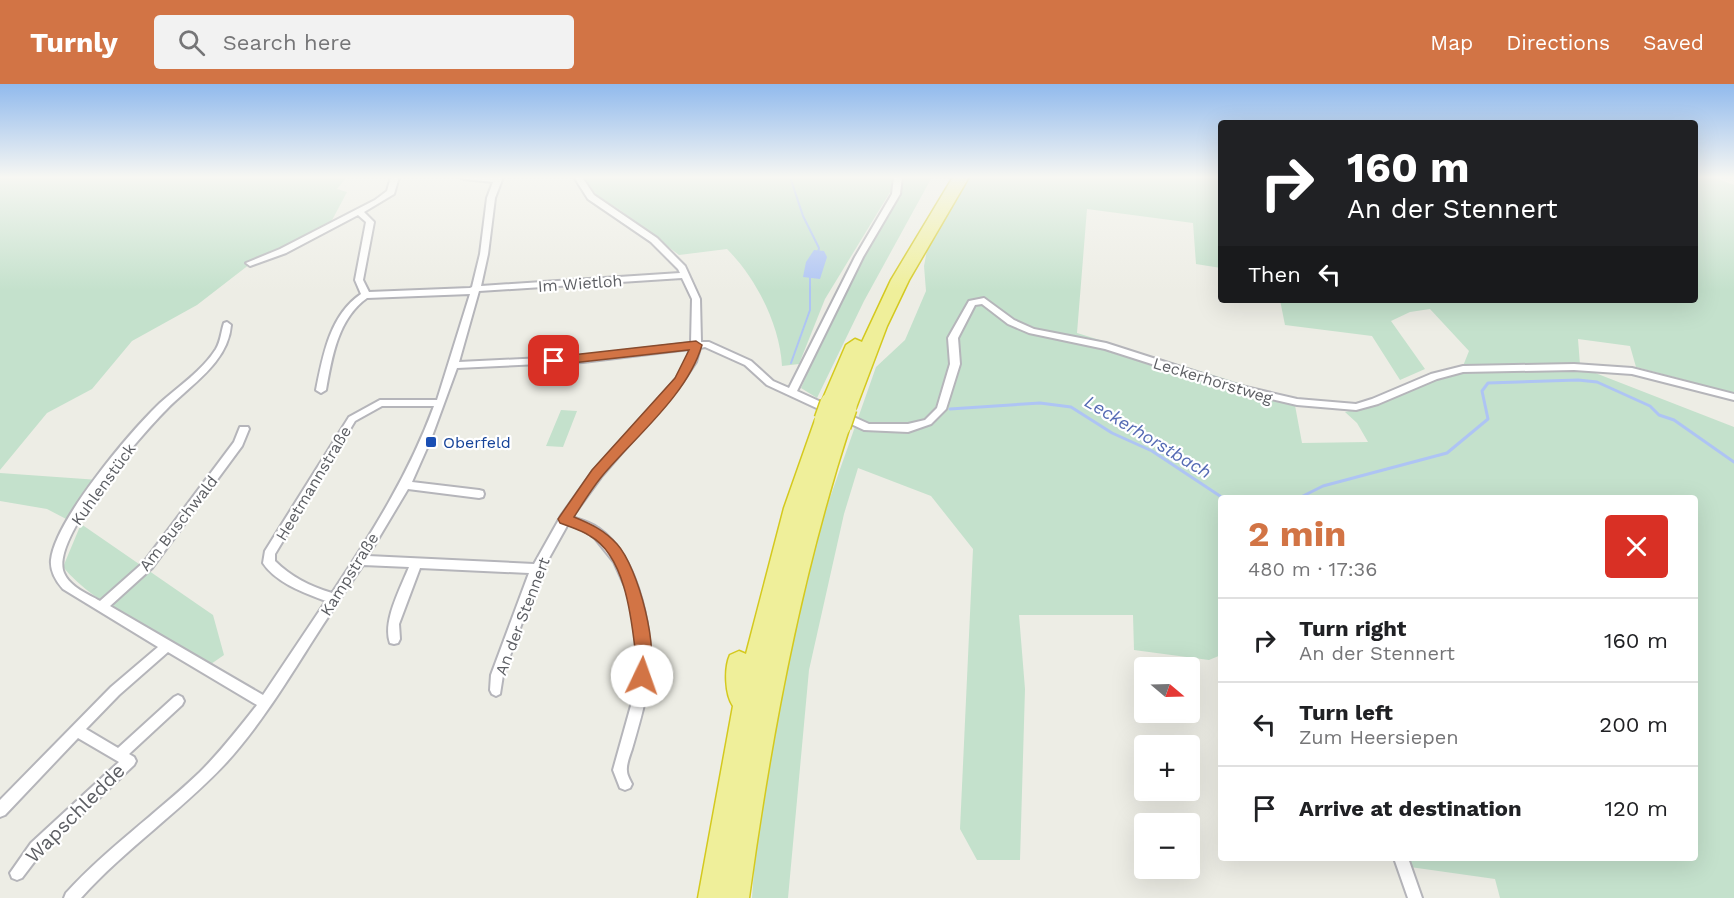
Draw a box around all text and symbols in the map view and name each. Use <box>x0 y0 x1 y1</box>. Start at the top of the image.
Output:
search box <box>154 15 574 69</box>
text: Turnly <box>30 26 118 59</box>
icon: search <box>175 26 208 59</box>
text: Search here <box>223 30 352 55</box>
text: Map <box>1430 30 1473 55</box>
text: Directions <box>1506 30 1610 55</box>
text: Saved <box>1643 30 1704 55</box>
text: 160 m <box>1347 143 1470 192</box>
icon: right <box>1248 144 1326 222</box>
text: An der Stennert <box>1347 193 1558 225</box>
icon: left <box>1313 258 1346 291</box>
text: Then <box>1248 262 1301 287</box>
street label: Im Wietloh <box>537 271 623 296</box>
pin <box>528 335 579 386</box>
icon: arrive <box>537 344 570 377</box>
street label: Leckerhorstweg <box>1151 353 1275 408</box>
water label: Leckerhorstbach <box>1081 391 1215 483</box>
street label: Heetmannstraße <box>272 423 355 544</box>
place label: Oberfeld <box>443 433 511 452</box>
marker: Oberfeld <box>424 435 438 449</box>
street label: Kuhlenstück <box>67 439 140 529</box>
street label: Am Buschwald <box>135 472 222 575</box>
text: 2 min <box>1248 513 1346 555</box>
button: close <box>1605 515 1668 578</box>
street label: Kampstraße <box>316 529 382 619</box>
street label: An der Stennert <box>491 554 554 678</box>
text: 480 m · 17:36 <box>1248 557 1377 581</box>
text: Turn right <box>1299 616 1406 641</box>
icon: right <box>1248 624 1281 657</box>
text: 160 m <box>1604 628 1668 653</box>
text: An der Stennert <box>1299 641 1455 665</box>
position arrow <box>610 644 674 708</box>
north arrow <box>1134 657 1200 723</box>
map controls <box>1134 657 1200 879</box>
text: Turn left <box>1299 700 1393 725</box>
icon: left <box>1248 708 1281 741</box>
text: 200 m <box>1599 712 1668 737</box>
text: Zum Heersiepen <box>1299 725 1459 749</box>
button: + <box>1134 735 1200 801</box>
street label: Wapschledde <box>20 758 130 868</box>
icon: arrive <box>1248 792 1281 825</box>
text: Arrive at destination <box>1299 796 1522 821</box>
text: 120 m <box>1604 796 1668 821</box>
button: − <box>1134 813 1200 879</box>

